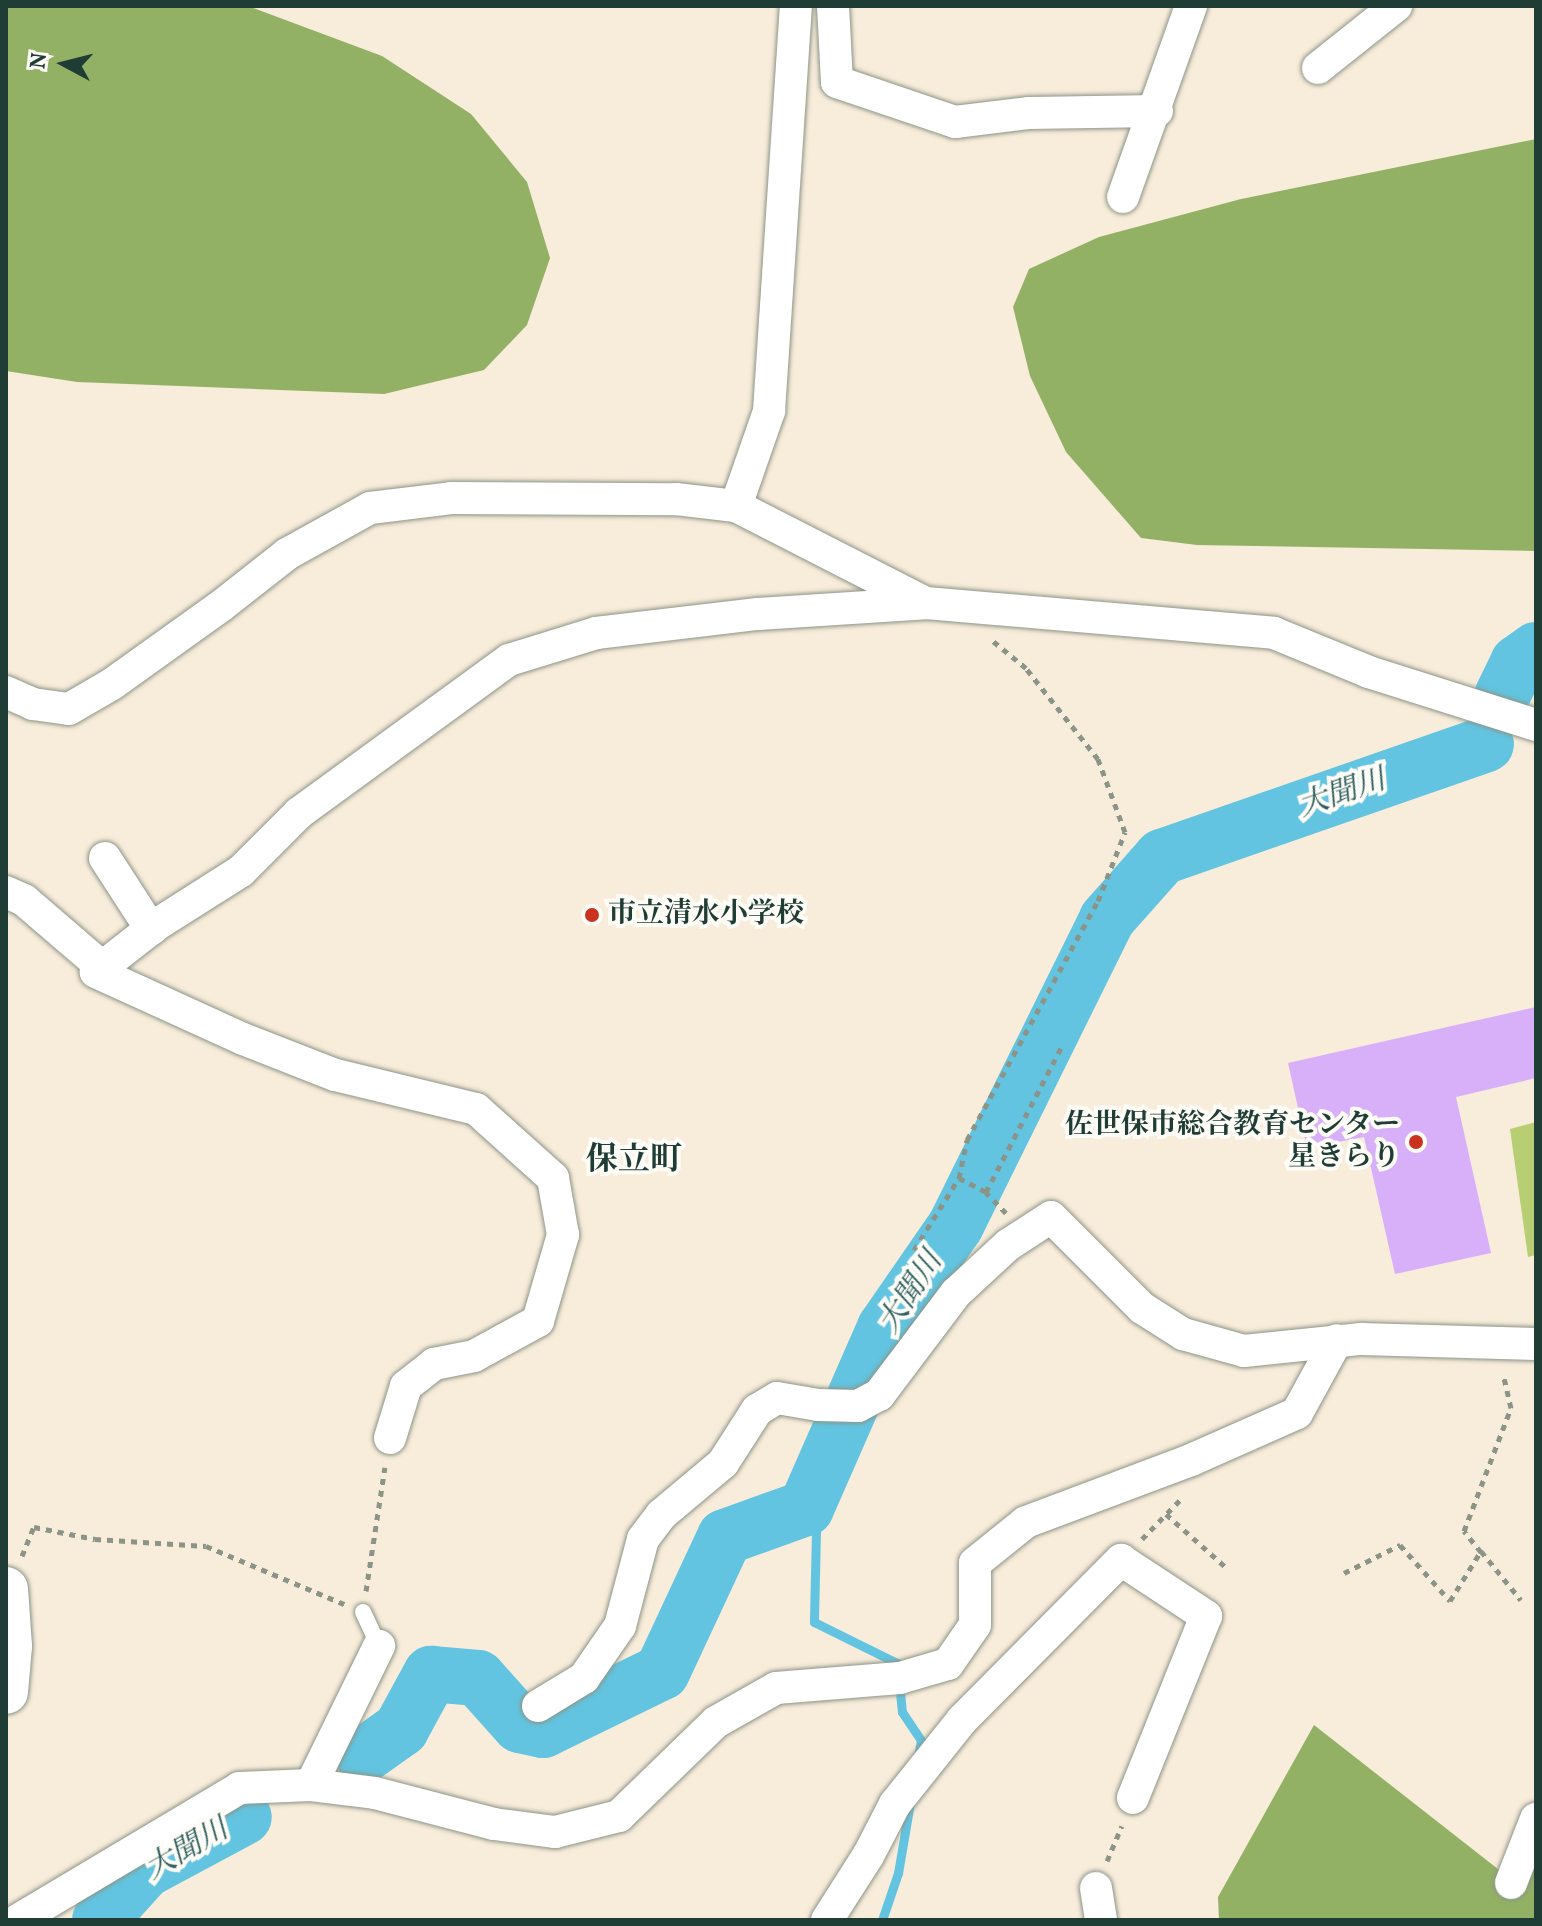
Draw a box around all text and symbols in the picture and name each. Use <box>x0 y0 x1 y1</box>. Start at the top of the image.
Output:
north arrow <box>24 24 104 104</box>
text: N <box>23 51 56 71</box>
water label: 大聞川 <box>1294 762 1390 826</box>
place label: 市立清水小学校 <box>608 898 804 932</box>
marker: 市立清水小学校 <box>583 906 601 924</box>
place label: 佐世保市総合教育センター 星きらり <box>1064 1109 1400 1175</box>
marker: 佐世保市総合教育センター 星きらり <box>1407 1133 1425 1151</box>
district label: 保立町 <box>586 1142 682 1180</box>
water label: 大聞川 <box>871 1245 951 1341</box>
water label: 大聞川 <box>139 1812 235 1888</box>

